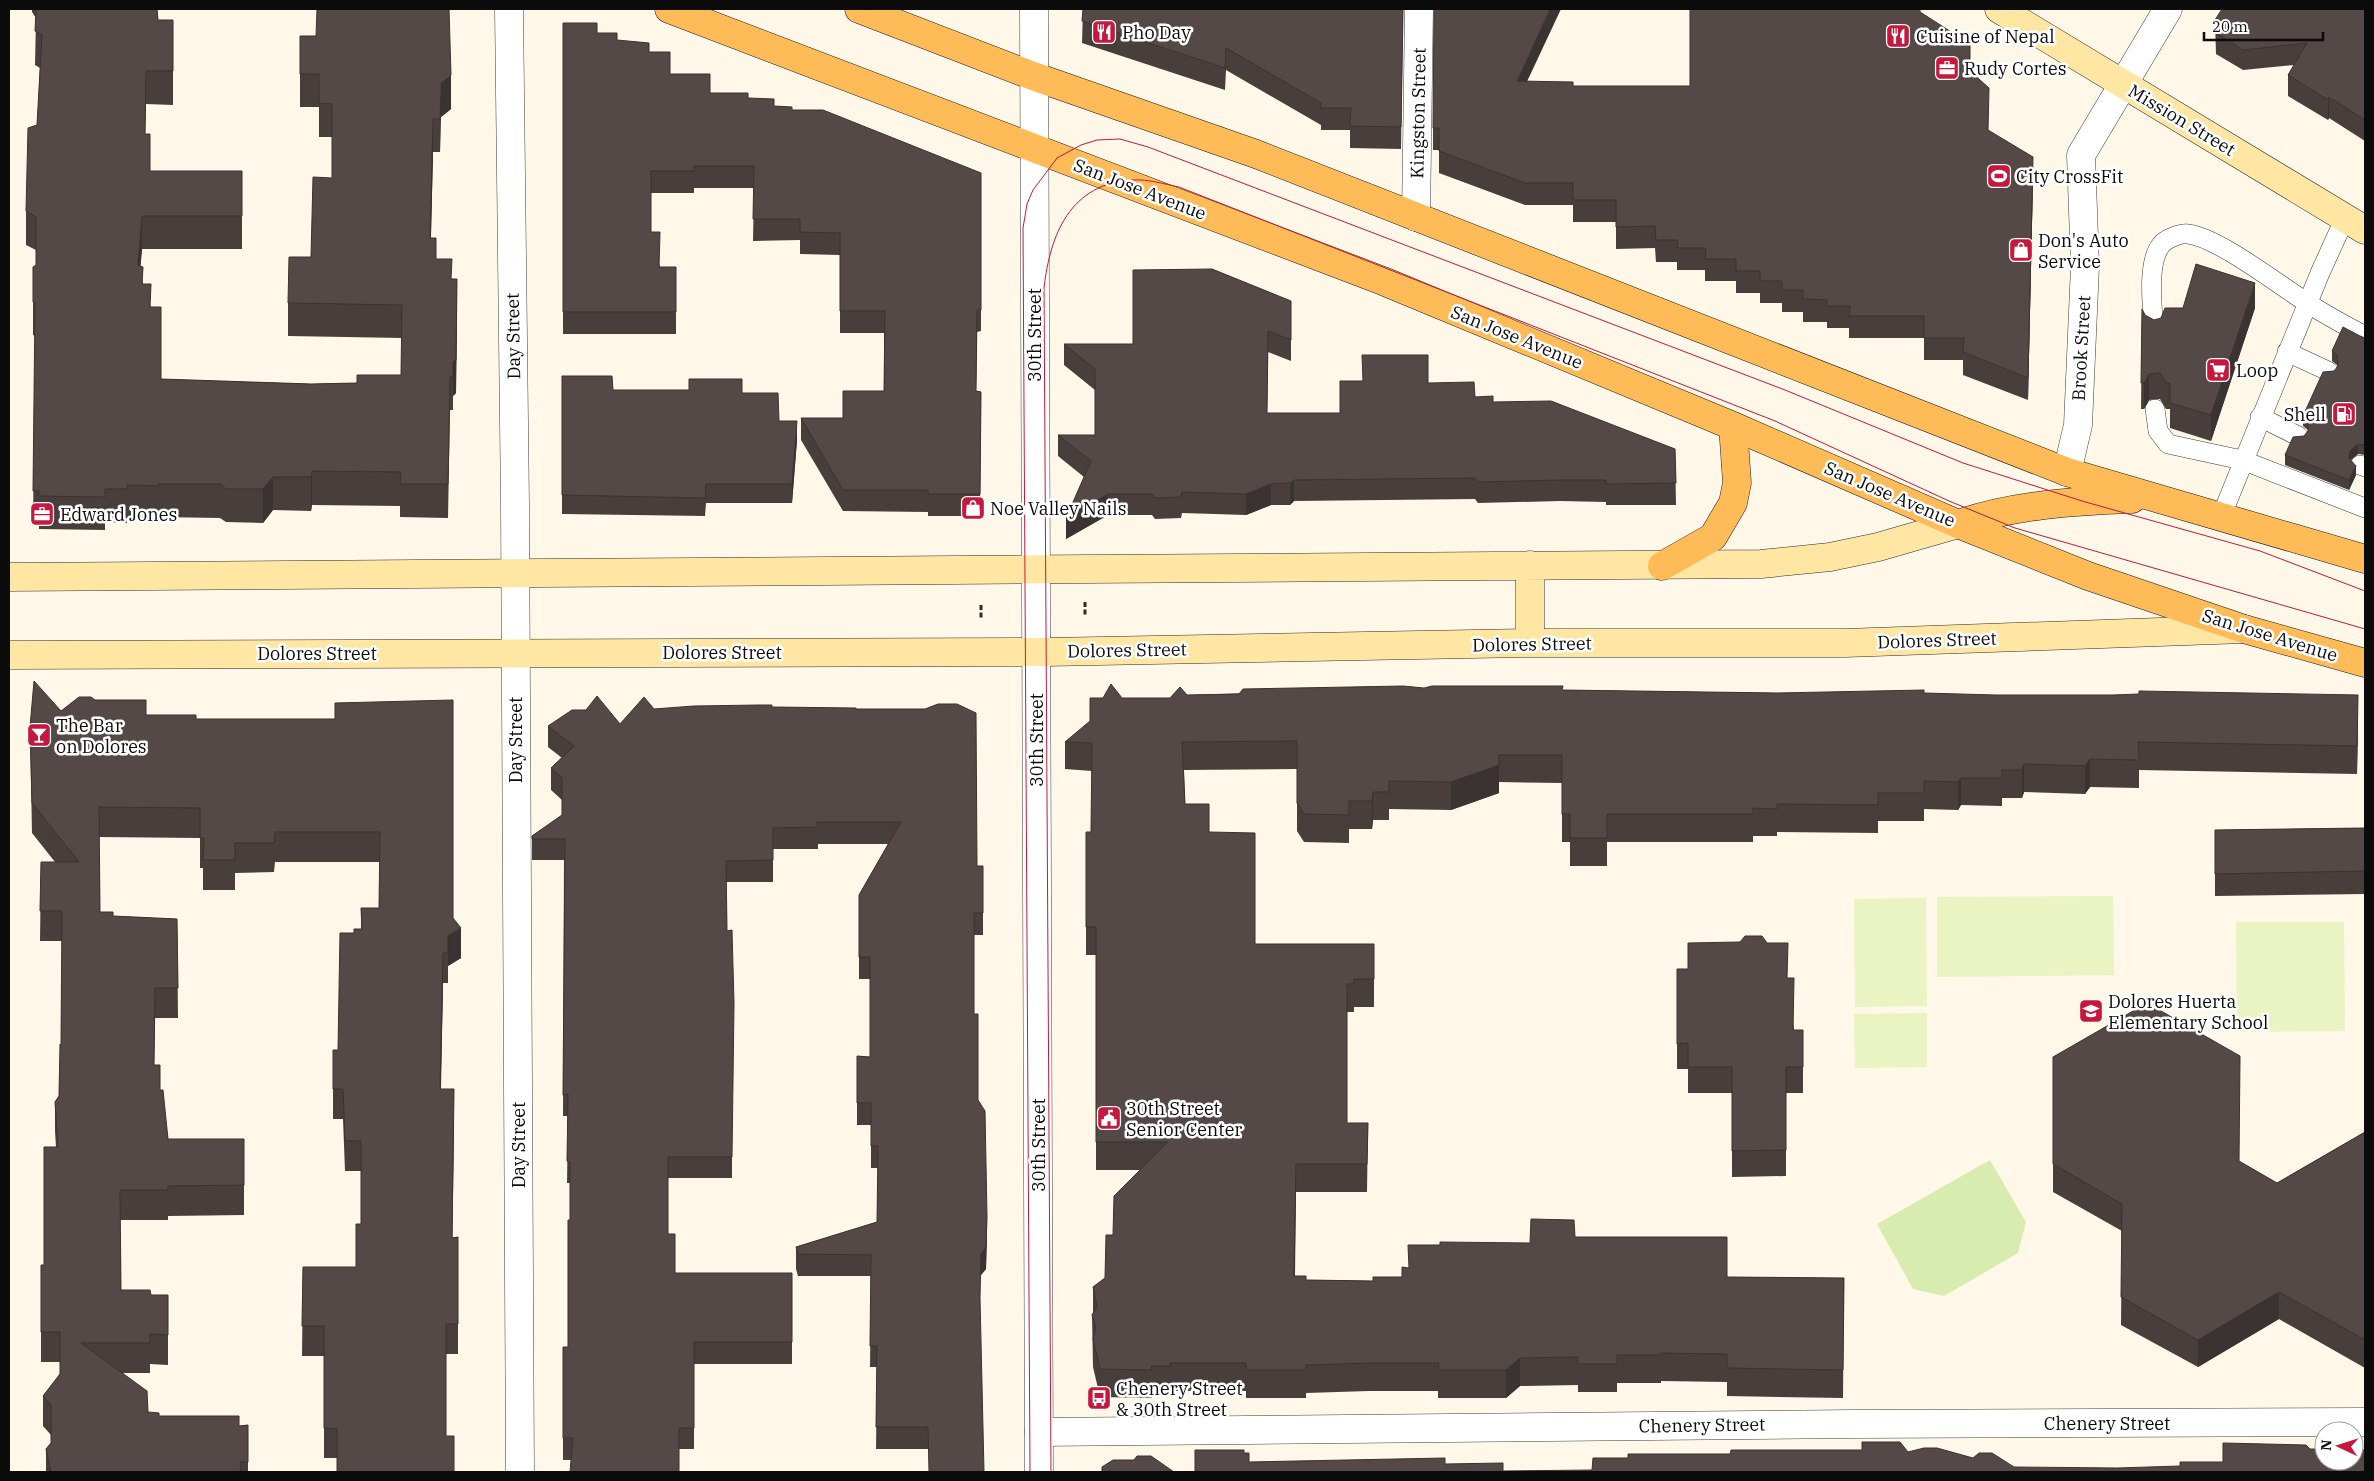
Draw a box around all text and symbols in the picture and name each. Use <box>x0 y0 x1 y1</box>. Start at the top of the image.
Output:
scale bar <box>2204 10 2323 42</box>
text: 20 m <box>2212 17 2248 36</box>
restaurant icon: Pho Day <box>1091 19 1117 45</box>
place label: Pho Day <box>1122 21 1191 44</box>
restaurant icon: Cuisine of Nepal <box>1885 23 1911 49</box>
place label: Cuisine of Nepal <box>1916 25 2055 48</box>
street label: Kingston Street <box>1405 47 1431 179</box>
office icon: Rudy Cortes <box>1934 55 1960 81</box>
place label: Rudy Cortes <box>1964 57 2066 80</box>
street label: Mission Street <box>2124 79 2240 161</box>
street label: San Jose Avenue <box>1070 153 1210 225</box>
sports icon: City CrossFit <box>1986 163 2012 189</box>
place label: City CrossFit <box>2016 165 2123 188</box>
place label: Don's Auto Service <box>2038 229 2129 273</box>
shop icon: Don's Auto Service <box>2008 237 2034 263</box>
street label: 30th Street <box>1023 288 1046 382</box>
street label: Day Street <box>501 292 525 380</box>
street label: Brook Street <box>2067 295 2095 401</box>
street label: San Jose Avenue <box>1448 300 1586 374</box>
supermarket icon: Loop <box>2205 357 2231 383</box>
place label: Loop <box>2236 359 2278 382</box>
fuel station icon: Shell <box>2331 401 2357 427</box>
place label: Shell <box>2284 403 2326 426</box>
street label: San Jose Avenue <box>1821 456 1959 532</box>
shop icon: Noe Valley Nails <box>960 495 986 521</box>
place label: Noe Valley Nails <box>990 497 1126 520</box>
office icon: Edward Jones <box>29 501 55 527</box>
place label: Edward Jones <box>60 503 177 526</box>
street label: San Jose Avenue <box>2200 604 2340 666</box>
street label: Dolores Street <box>1877 626 1997 654</box>
street label: Dolores Street <box>1472 631 1592 657</box>
street label: Dolores Street <box>1067 637 1187 663</box>
street label: Dolores Street <box>662 641 782 664</box>
street label: Dolores Street <box>257 642 377 665</box>
street label: 30th Street <box>1025 693 1048 787</box>
street label: Day Street <box>504 697 527 783</box>
place label: The Bar on Dolores <box>56 714 147 758</box>
bar icon: The Bar on Dolores <box>26 722 52 748</box>
place label: Dolores Huerta Elementary School <box>2108 990 2268 1034</box>
school or university icon: Dolores Huerta Elementary School <box>2078 998 2104 1024</box>
place label: 30th Street Senior Center <box>1126 1097 1242 1141</box>
street label: 30th Street <box>1027 1098 1050 1192</box>
street label: Day Street <box>507 1102 530 1188</box>
public building icon: 30th Street Senior Center <box>1096 1105 1122 1131</box>
place label: Chenery Street & 30th Street <box>1116 1377 1243 1421</box>
bus stop icon: Chenery Street & 30th Street <box>1086 1385 1112 1411</box>
street label: Chenery Street <box>1639 1412 1765 1438</box>
street label: Chenery Street <box>2044 1412 2170 1435</box>
north arrow <box>2314 1421 2364 1471</box>
text: N <box>2317 1439 2335 1451</box>

